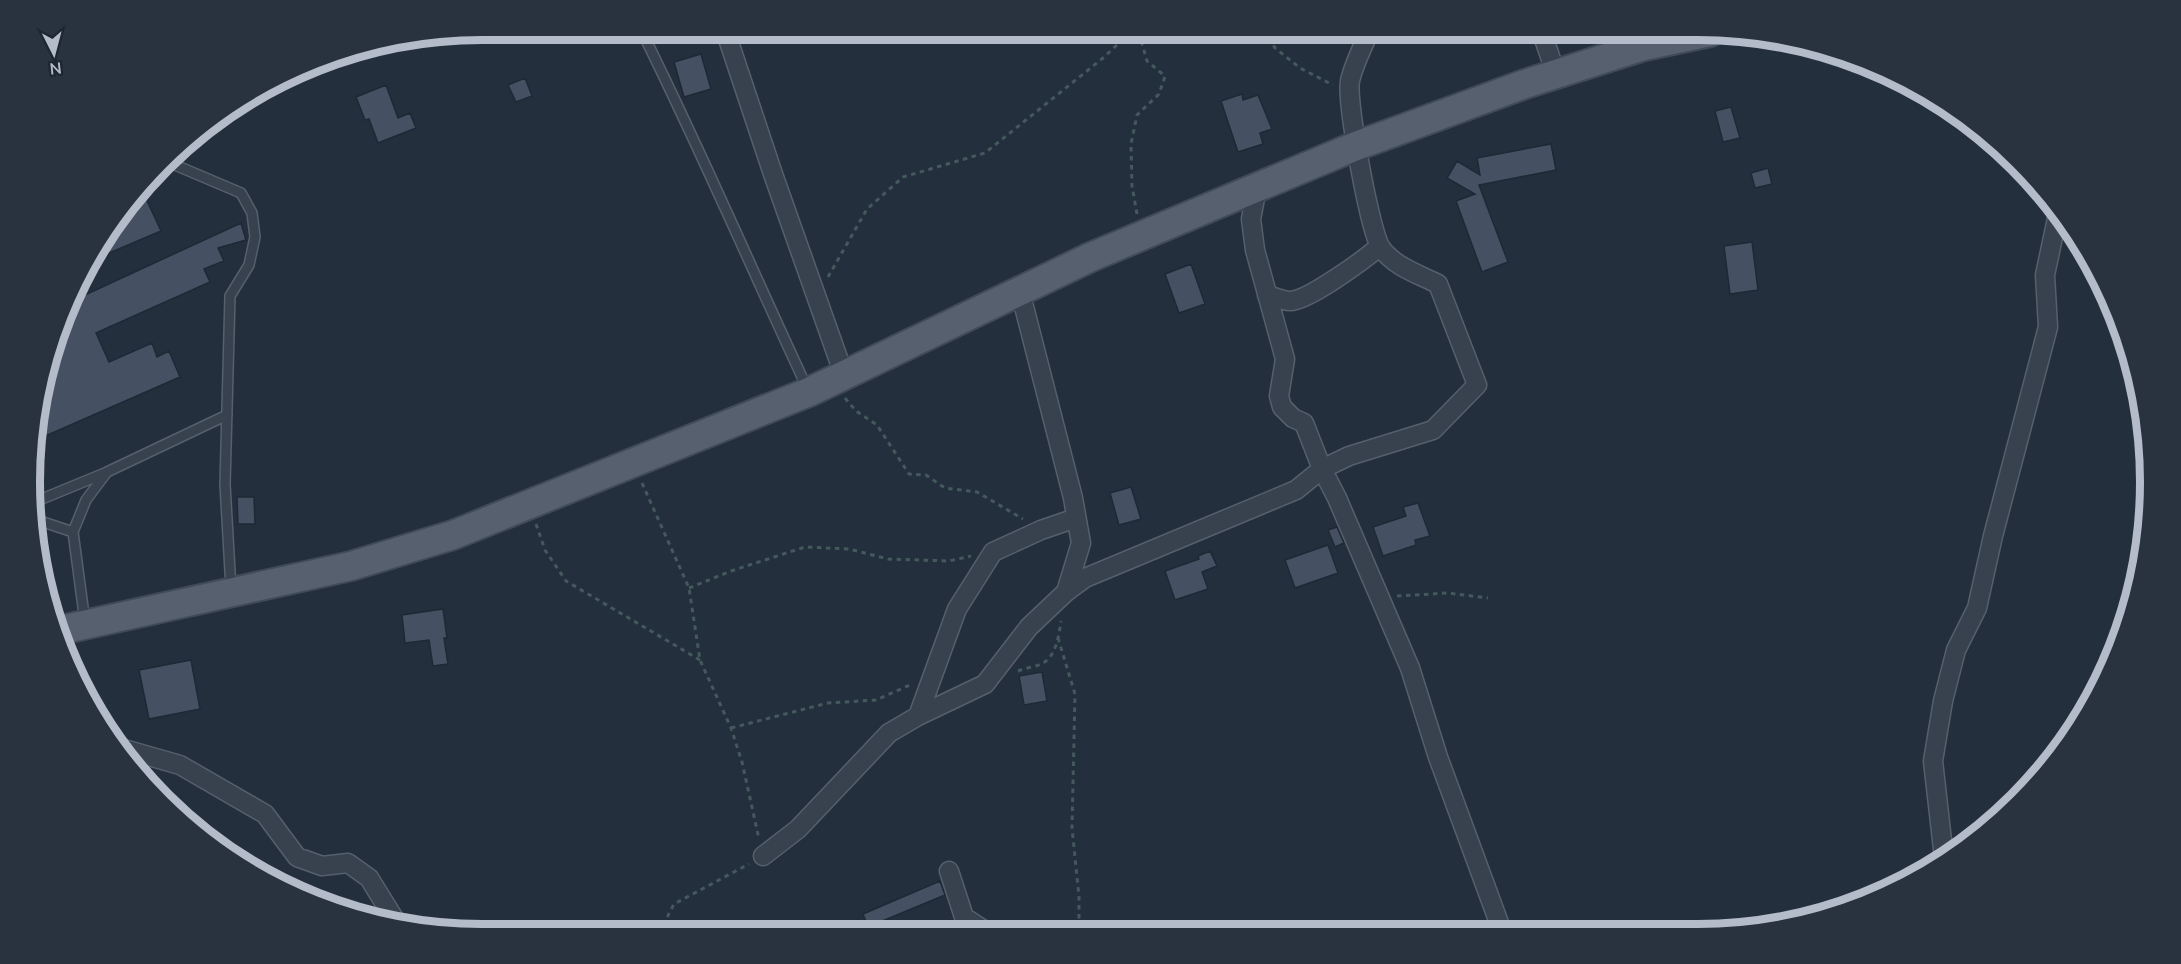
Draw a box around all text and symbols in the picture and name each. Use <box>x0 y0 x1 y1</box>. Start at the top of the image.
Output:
north arrow <box>24 24 84 84</box>
text: N <box>48 56 63 79</box>

